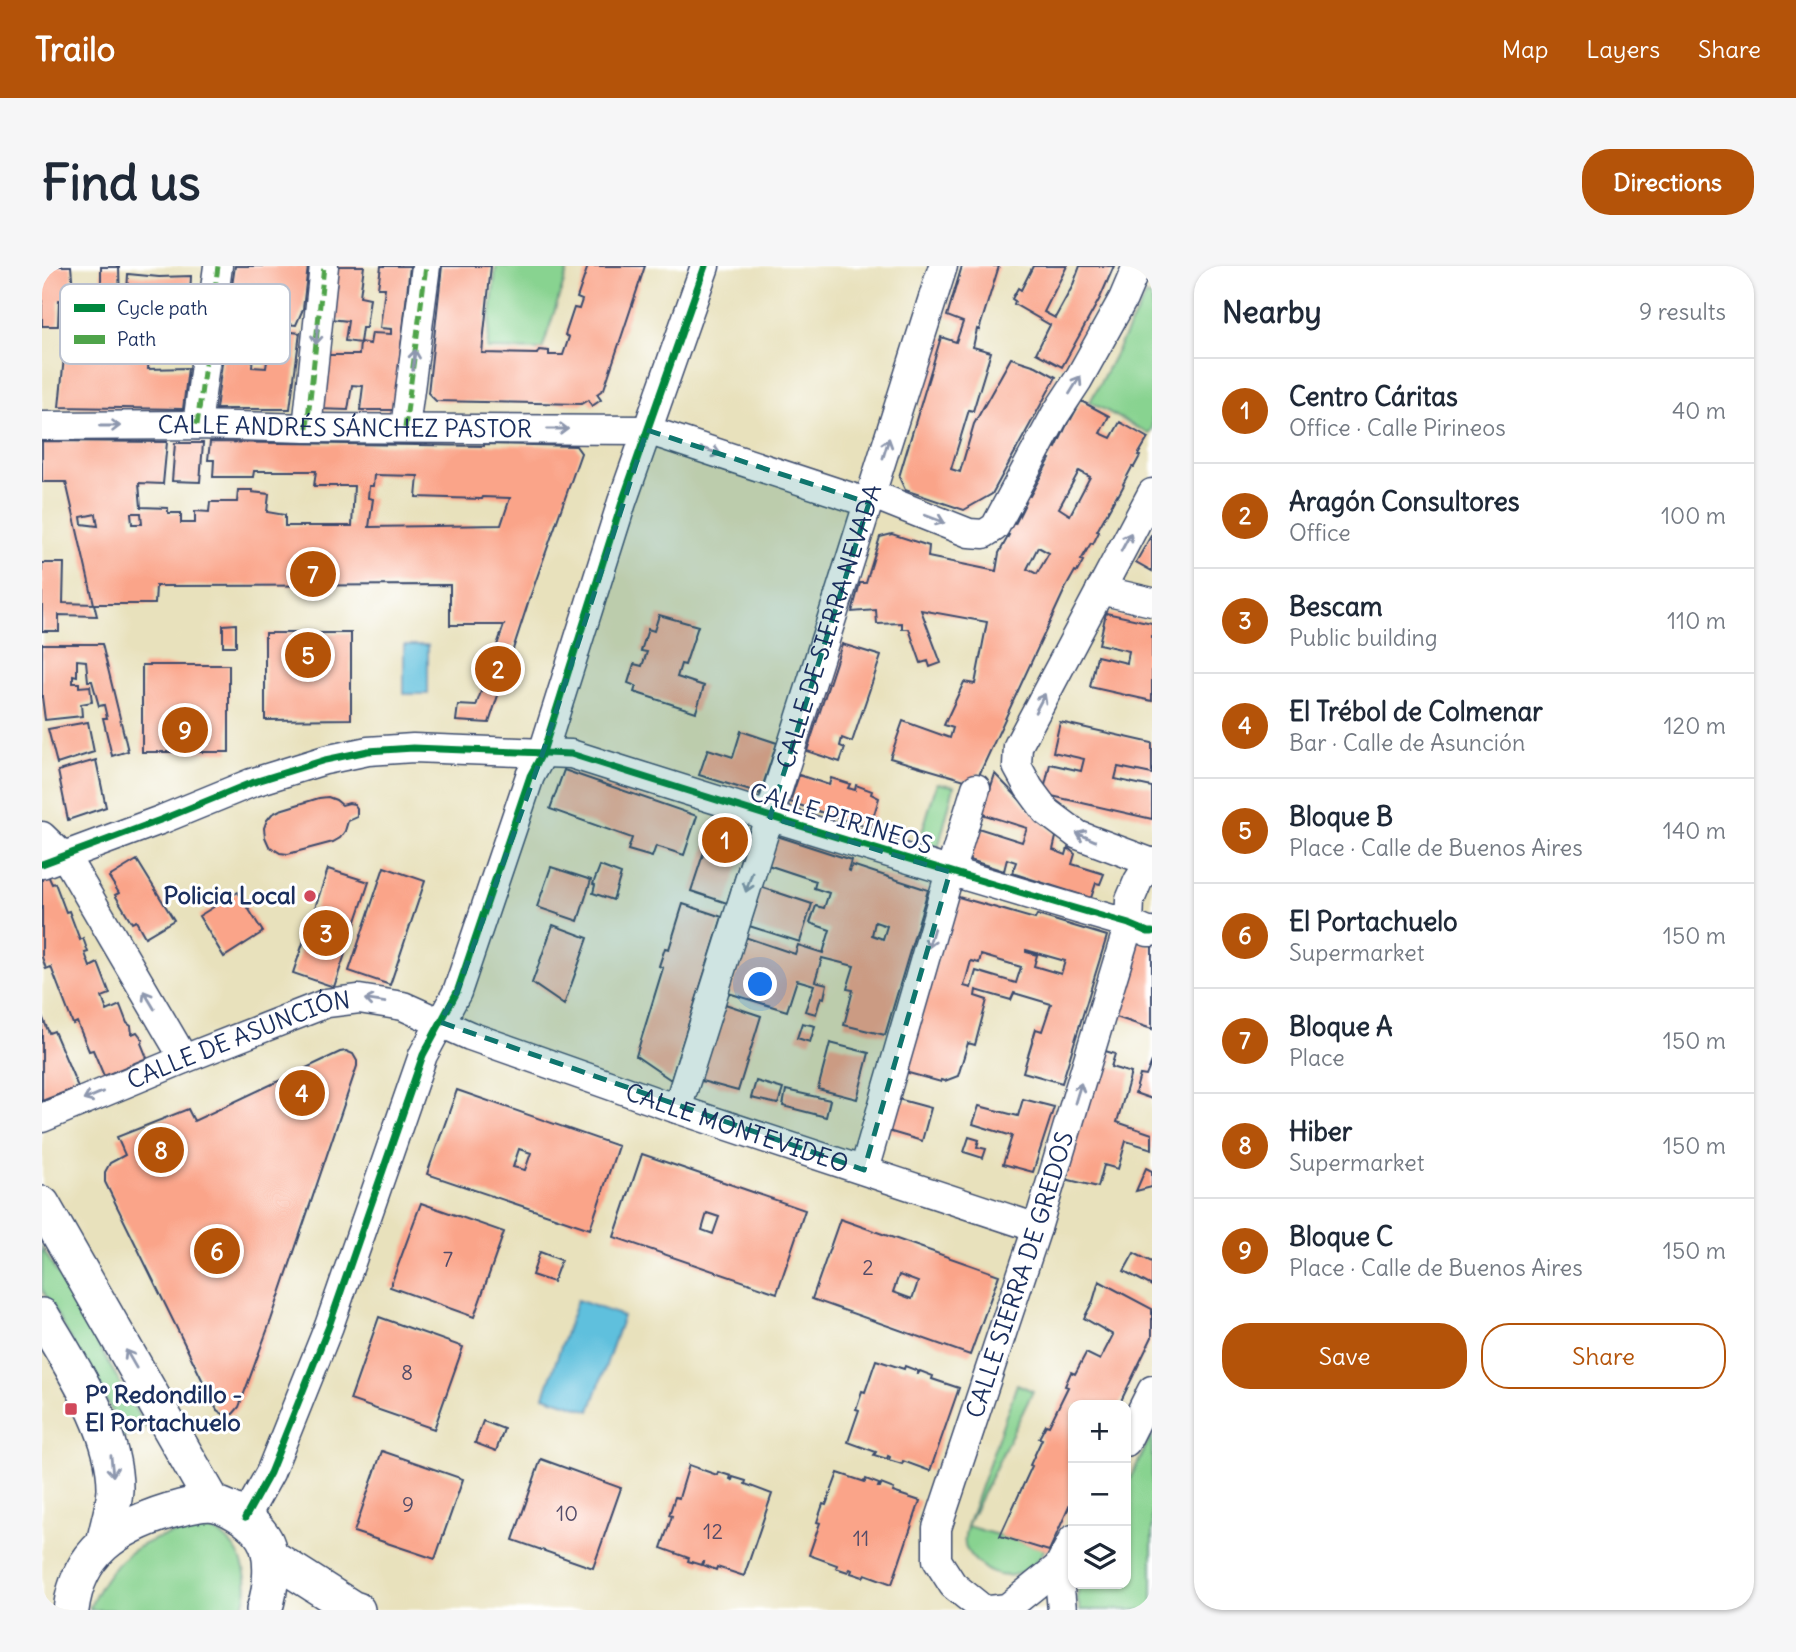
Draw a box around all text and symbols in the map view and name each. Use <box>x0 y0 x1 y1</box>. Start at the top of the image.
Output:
text: Trailo <box>35 28 115 70</box>
text: Map <box>1502 34 1548 64</box>
text: Layers <box>1586 34 1660 64</box>
text: Share <box>1698 34 1761 64</box>
button: Directions <box>1582 149 1754 215</box>
text: Find us <box>42 152 200 213</box>
legend <box>60 284 290 364</box>
text: Nearby <box>1222 293 1322 331</box>
text: Cycle path <box>117 296 208 320</box>
text: 9 results <box>1639 297 1726 326</box>
one-way arrow <box>310 322 323 345</box>
text: Path <box>117 327 156 351</box>
one-way arrow <box>408 350 421 372</box>
one-way arrow <box>1067 376 1082 395</box>
text: Centro Cáritas <box>1289 380 1458 413</box>
text: 1 <box>1240 396 1250 425</box>
text: 40 m <box>1672 396 1726 425</box>
street label: CALLE ANDRÉS SÁNCHEZ PASTOR <box>158 409 532 443</box>
text: Office · Calle Pirineos <box>1289 413 1506 442</box>
one-way arrow <box>98 419 121 433</box>
one-way arrow <box>546 422 569 436</box>
one-way arrow <box>881 438 893 460</box>
one-way arrow <box>700 446 722 458</box>
street label: CALLE DE SIERRA NEVADA <box>769 480 887 772</box>
text: Aragón Consultores <box>1289 485 1520 518</box>
text: 2 <box>1239 501 1251 530</box>
text: 100 m <box>1661 501 1726 530</box>
one-way arrow <box>924 514 945 527</box>
text: Office <box>1289 518 1351 547</box>
one-way arrow <box>1119 532 1133 552</box>
pin: 7 <box>290 548 336 600</box>
text: Bescam <box>1289 590 1383 623</box>
text: 3 <box>1238 606 1252 635</box>
text: 110 m <box>1667 606 1726 635</box>
text: Public building <box>1289 623 1438 652</box>
pin: 5 <box>285 629 331 681</box>
pin: 2 <box>475 643 521 695</box>
one-way arrow <box>1034 693 1047 714</box>
text: El Trébol de Colmenar <box>1289 695 1543 728</box>
pin: 9 <box>162 704 208 756</box>
text: 4 <box>1238 711 1252 740</box>
text: 120 m <box>1663 711 1726 740</box>
text: Bar · Calle de Asunción <box>1289 728 1525 757</box>
street label: CALLE PIRINEOS <box>746 776 936 860</box>
text: Bloque B <box>1289 800 1393 833</box>
pin: 1 <box>702 814 748 866</box>
text: 5 <box>1238 816 1252 845</box>
text: 140 m <box>1663 816 1726 845</box>
one-way arrow <box>1076 830 1097 843</box>
text: Place · Calle de Buenos Aires <box>1289 833 1583 862</box>
one-way arrow <box>742 871 754 893</box>
place label: Policia Local <box>163 880 296 910</box>
marker: Policia Local <box>302 888 318 904</box>
text: El Portachuelo <box>1289 905 1458 938</box>
pin: 3 <box>303 907 349 959</box>
text: 6 <box>1238 921 1252 950</box>
text: 150 m <box>1663 921 1726 950</box>
one-way arrow <box>924 926 937 948</box>
text: Supermarket <box>1289 938 1425 967</box>
your location <box>743 967 777 1001</box>
street label: CALLE DE ASUNCIÓN <box>122 984 352 1095</box>
one-way arrow <box>142 990 156 1010</box>
one-way arrow <box>365 995 387 1008</box>
text: Bloque A <box>1289 1010 1393 1043</box>
text: 7 <box>1239 1026 1251 1055</box>
text: 150 m <box>1663 1026 1726 1055</box>
text: Place <box>1289 1043 1345 1072</box>
pin: 4 <box>279 1067 325 1119</box>
street label: CALLE MONTEVIDEO <box>622 1076 853 1179</box>
one-way arrow <box>1072 1082 1085 1104</box>
one-way arrow <box>83 1091 104 1104</box>
text: Hiber <box>1289 1115 1352 1148</box>
pin: 8 <box>138 1124 184 1176</box>
street label: CALLE SIERRA DE GREDOS <box>959 1128 1079 1422</box>
text: 8 <box>1238 1131 1252 1160</box>
text: 150 m <box>1663 1131 1726 1160</box>
text: Supermarket <box>1289 1148 1425 1177</box>
text: Bloque C <box>1289 1220 1393 1253</box>
pin: 6 <box>194 1225 240 1277</box>
text: 9 <box>1238 1236 1252 1265</box>
text: 150 m <box>1663 1236 1726 1265</box>
house number: 7 <box>443 1246 453 1273</box>
text: Place · Calle de Buenos Aires <box>1289 1253 1583 1282</box>
house number: 2 <box>862 1254 874 1281</box>
button: Save <box>1222 1323 1467 1389</box>
button: Share <box>1481 1323 1726 1389</box>
one-way arrow <box>124 1349 138 1369</box>
house number: 8 <box>401 1359 413 1386</box>
place label: Pº Redondillo - El Portachuelo <box>85 1379 243 1437</box>
map controls <box>1068 1400 1131 1589</box>
button: + <box>1068 1400 1131 1463</box>
marker: Pº Redondillo - El Portachuelo <box>63 1401 79 1417</box>
one-way arrow <box>105 1454 118 1476</box>
button: − <box>1068 1463 1131 1526</box>
house number: 9 <box>402 1491 414 1518</box>
house number: 10 <box>556 1500 578 1527</box>
house number: 12 <box>703 1518 723 1545</box>
house number: 11 <box>853 1525 869 1552</box>
button: layers <box>1068 1526 1131 1589</box>

